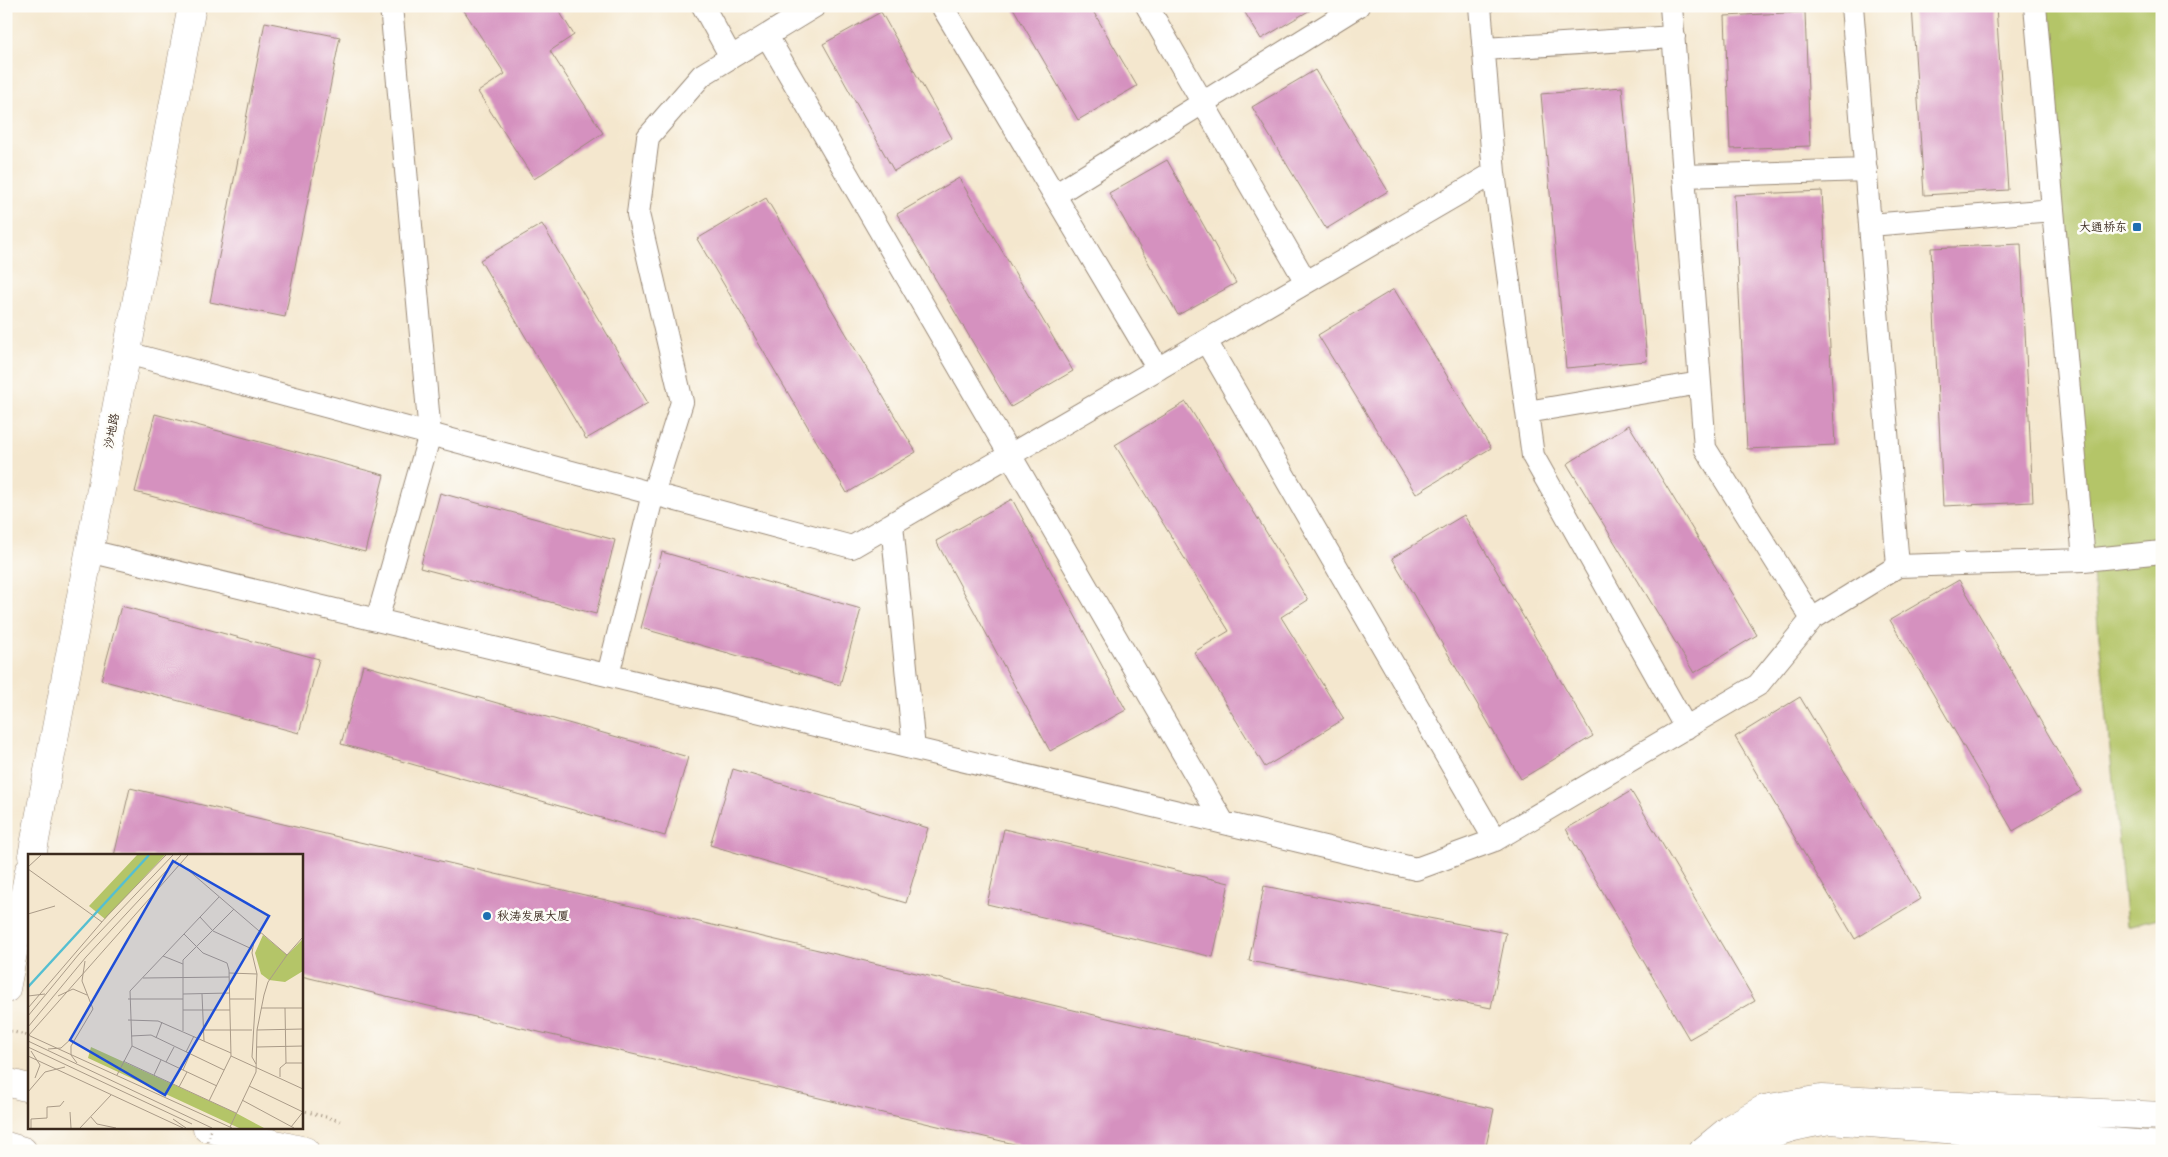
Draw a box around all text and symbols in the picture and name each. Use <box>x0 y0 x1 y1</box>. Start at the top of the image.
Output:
place label: 大通桥东 <box>2079 220 2127 235</box>
marker: 大通桥东 <box>2131 221 2143 233</box>
street label: 沙地路 <box>101 412 123 450</box>
inset map <box>28 854 302 1130</box>
place label: 秋涛发展大厦 <box>497 909 569 924</box>
marker: 秋涛发展大厦 <box>481 910 493 922</box>

